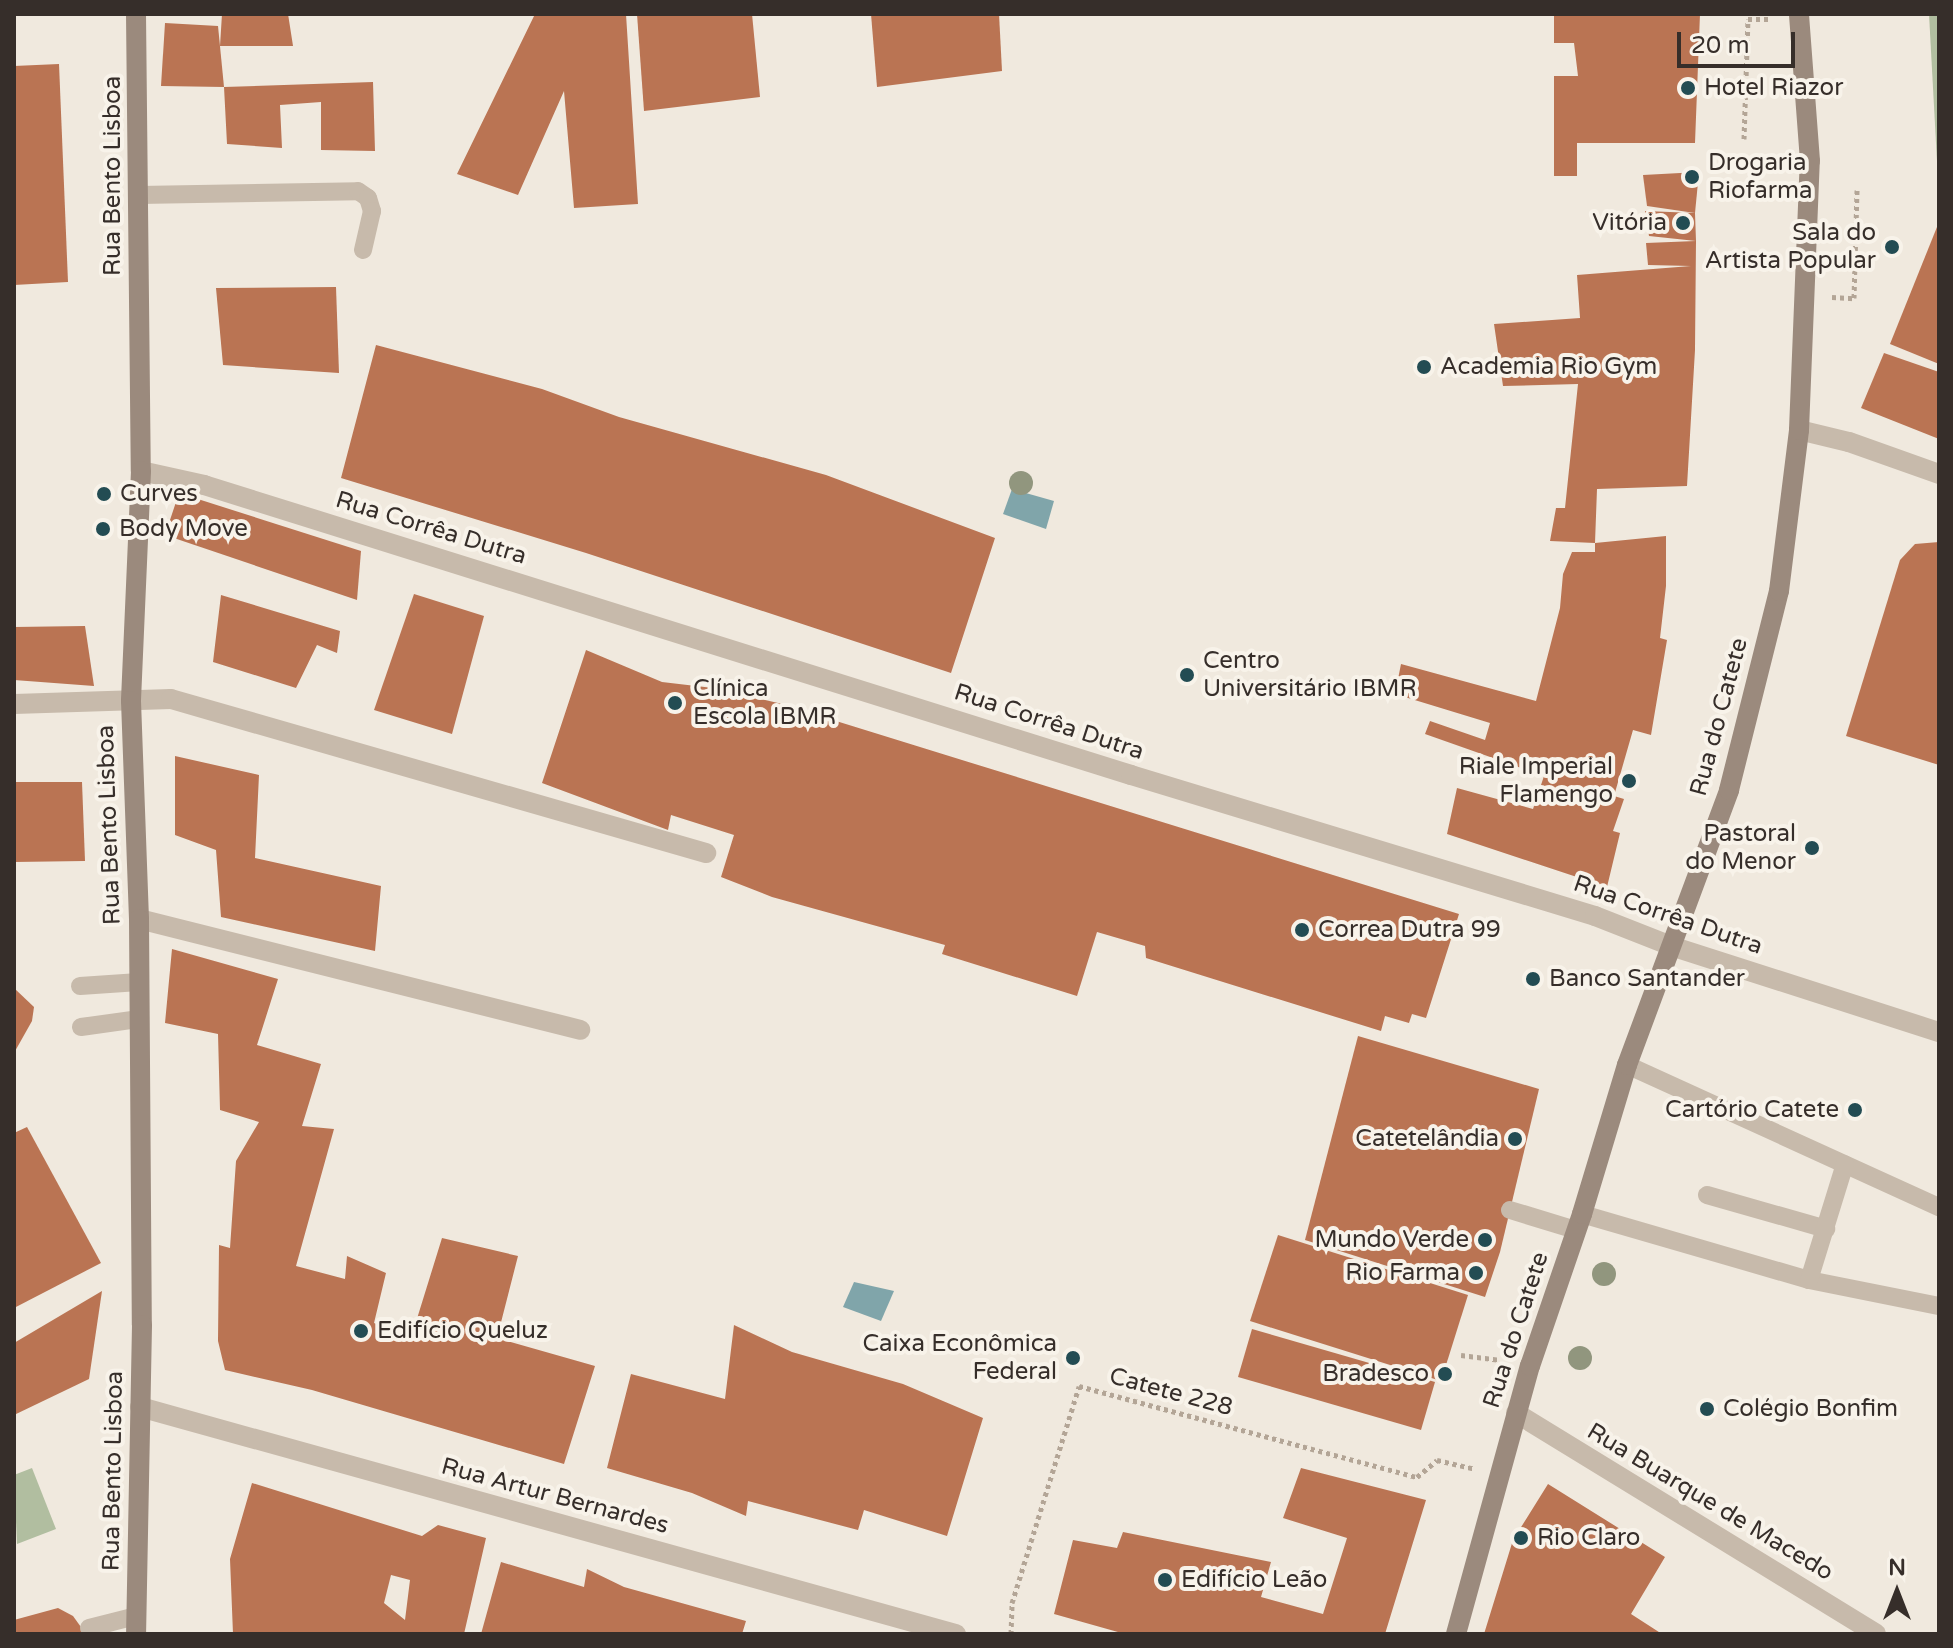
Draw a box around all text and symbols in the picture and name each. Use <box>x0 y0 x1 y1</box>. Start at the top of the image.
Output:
scale bar <box>1681 16 1799 66</box>
text: 20 m <box>1691 31 1749 60</box>
place label: Hotel Riazor <box>1704 74 1843 102</box>
street label: Rua Bento Lisboa <box>99 76 127 276</box>
marker: Hotel Riazor <box>1679 79 1697 97</box>
place label: Drogaria Riofarma <box>1708 149 1813 205</box>
marker: Drogaria Riofarma <box>1683 168 1701 186</box>
place label: Vitória <box>1592 209 1667 237</box>
marker: Vitória <box>1674 214 1692 232</box>
place label: Sala do Artista Popular <box>1705 219 1876 275</box>
marker: Sala do Artista Popular <box>1883 238 1901 256</box>
place label: Academia Rio Gym <box>1440 353 1657 381</box>
marker: Academia Rio Gym <box>1415 358 1433 376</box>
place label: Curves <box>120 480 198 508</box>
marker: Curves <box>95 485 113 503</box>
street label: Rua Corrêa Dutra <box>332 485 530 571</box>
place label: Body Move <box>119 515 248 543</box>
marker: Body Move <box>94 520 112 538</box>
street label: Rua do Catete <box>1684 635 1754 799</box>
place label: Centro Universitário IBMR <box>1203 647 1417 703</box>
marker: Centro Universitário IBMR <box>1178 666 1196 684</box>
place label: Clínica Escola IBMR <box>693 675 836 731</box>
street label: Rua Corrêa Dutra <box>950 678 1148 766</box>
marker: Clínica Escola IBMR <box>664 692 686 714</box>
street label: Rua Bento Lisboa <box>91 724 127 926</box>
place label: Riale Imperial Flamengo <box>1459 753 1613 809</box>
marker: Riale Imperial Flamengo <box>1620 772 1638 790</box>
place label: Pastoral do Menor <box>1685 820 1796 876</box>
marker: Pastoral do Menor <box>1803 839 1821 857</box>
street label: Rua Corrêa Dutra <box>1570 869 1766 961</box>
place label: Correa Dutra 99 <box>1318 916 1501 944</box>
marker: Correa Dutra 99 <box>1293 921 1311 939</box>
place label: Banco Santander <box>1549 965 1745 993</box>
marker: Banco Santander <box>1524 970 1542 988</box>
place label: Cartório Catete <box>1665 1096 1839 1124</box>
marker: Cartório Catete <box>1846 1101 1864 1119</box>
place label: Catetelândia <box>1355 1125 1499 1153</box>
marker: Catetelândia <box>1506 1130 1524 1148</box>
place label: Mundo Verde <box>1314 1226 1469 1254</box>
marker: Mundo Verde <box>1476 1231 1494 1249</box>
street label: Rua do Catete <box>1477 1248 1555 1412</box>
place label: Rio Farma <box>1345 1259 1460 1287</box>
marker: Rio Farma <box>1467 1264 1485 1282</box>
place label: Edifício Queluz <box>377 1317 548 1345</box>
marker: Edifício Queluz <box>352 1322 370 1340</box>
place label: Caixa Econômica Federal <box>862 1330 1057 1386</box>
marker: Caixa Econômica Federal <box>1064 1349 1082 1367</box>
place label: Bradesco <box>1322 1360 1429 1388</box>
street label: Catete 228 <box>1106 1362 1236 1422</box>
marker: Bradesco <box>1436 1365 1454 1383</box>
street label: Rua Bento Lisboa <box>97 1371 129 1571</box>
place label: Colégio Bonfim <box>1723 1395 1898 1423</box>
marker: Colégio Bonfim <box>1698 1400 1716 1418</box>
street label: Rua Buarque de Macedo <box>1582 1417 1838 1587</box>
street label: Rua Artur Bernardes <box>438 1452 672 1540</box>
place label: Rio Claro <box>1537 1524 1640 1552</box>
marker: Rio Claro <box>1512 1529 1530 1547</box>
north arrow <box>1857 1552 1937 1632</box>
text: N <box>1888 1555 1906 1581</box>
place label: Edifício Leão <box>1181 1566 1327 1594</box>
marker: Edifício Leão <box>1156 1571 1174 1589</box>

